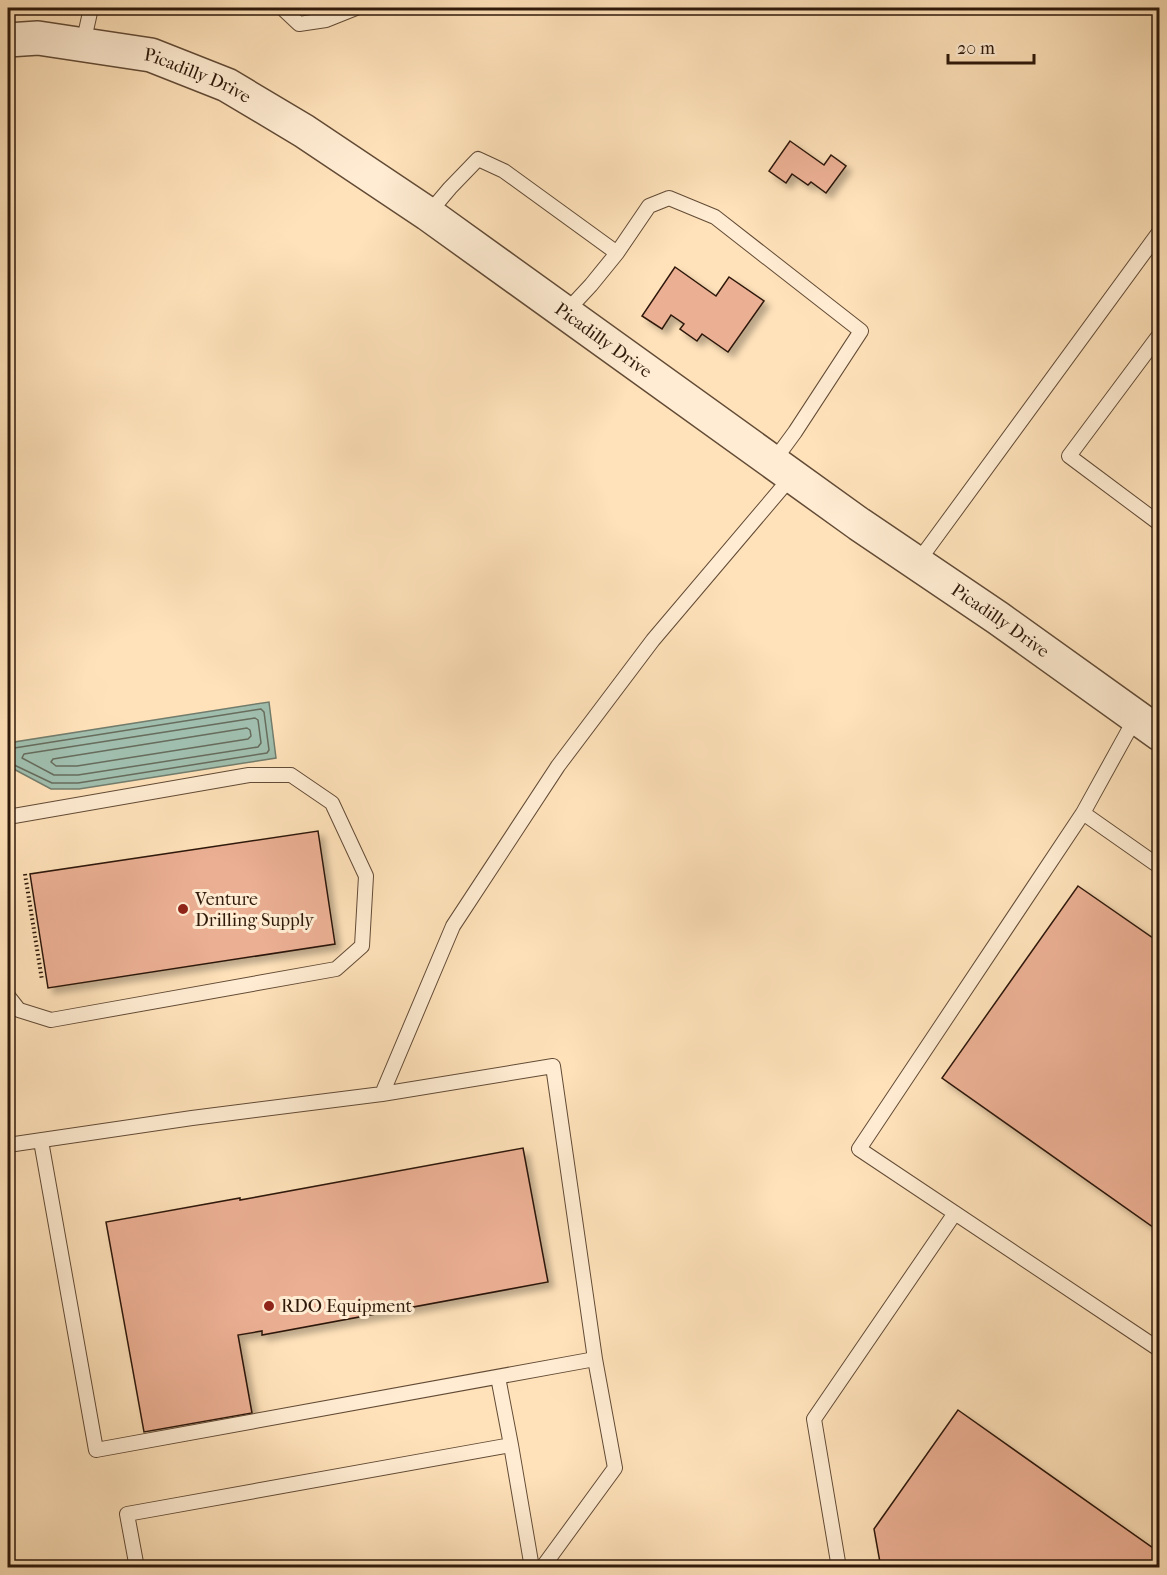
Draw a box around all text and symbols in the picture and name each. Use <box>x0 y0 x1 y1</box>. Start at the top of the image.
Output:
scale bar <box>948 27 1034 65</box>
text: 20 m <box>957 38 995 59</box>
street label: Picadilly Drive <box>143 44 255 108</box>
street label: Picadilly Drive <box>551 298 656 382</box>
street label: Picadilly Drive <box>947 579 1053 662</box>
place label: Venture Drilling Supply <box>194 889 315 931</box>
marker: Venture Drilling Supply <box>176 902 190 916</box>
place label: RDO Equipment <box>281 1296 413 1317</box>
marker: RDO Equipment <box>262 1299 276 1313</box>

